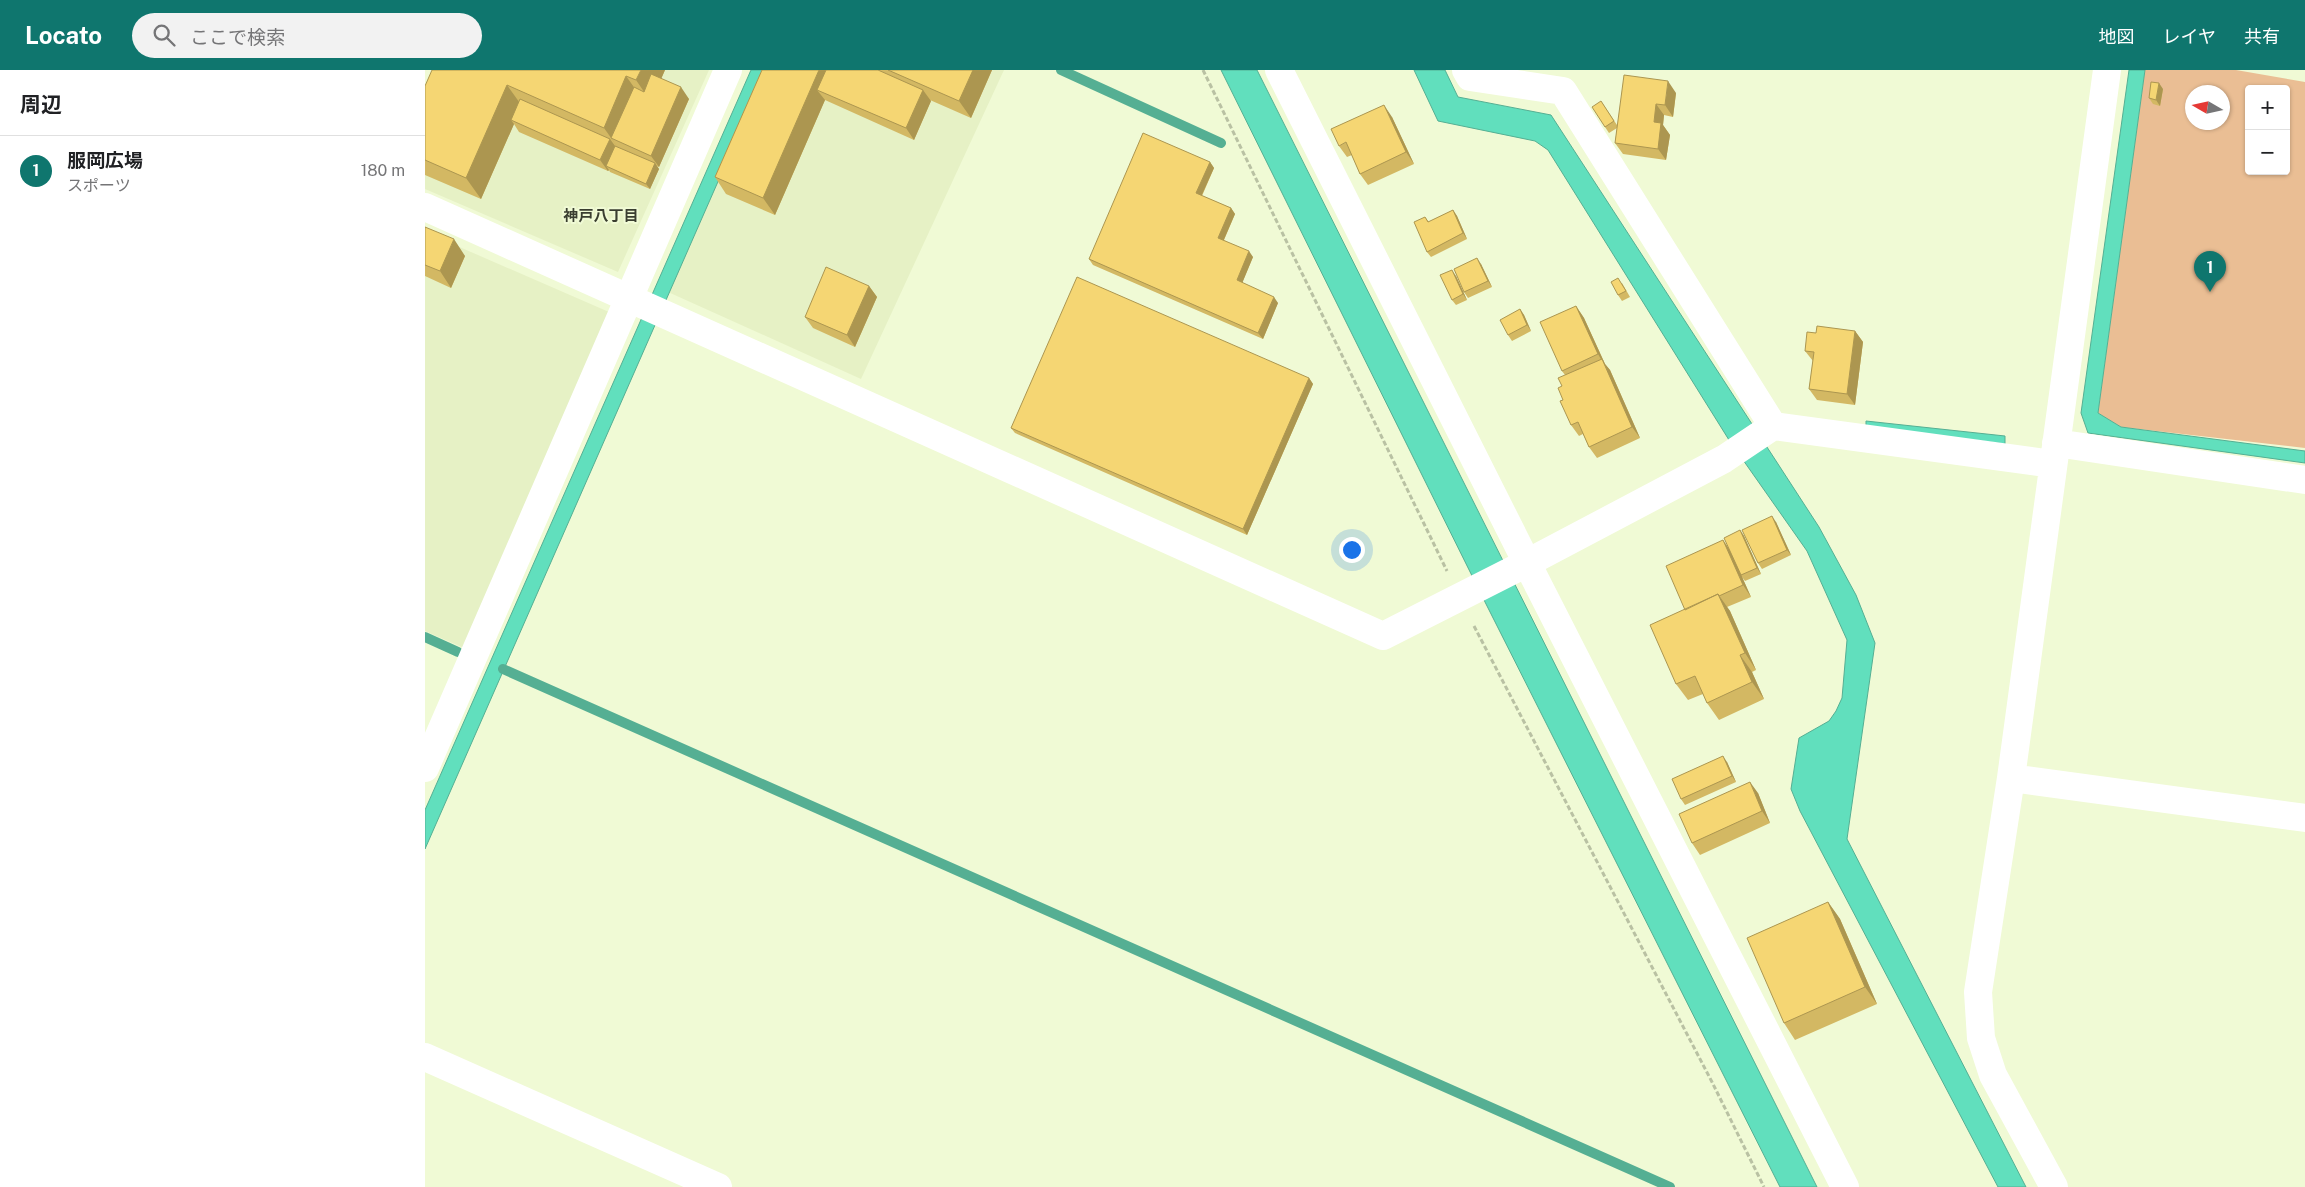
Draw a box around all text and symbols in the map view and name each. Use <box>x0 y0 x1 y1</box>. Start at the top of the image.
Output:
search box <box>132 13 482 58</box>
text: Locato <box>25 21 102 49</box>
icon: search <box>150 21 178 49</box>
text: ここで検索 <box>190 26 285 48</box>
text: 地図 <box>2099 26 2135 47</box>
text: レイヤ <box>2163 26 2216 47</box>
text: 共有 <box>2244 26 2280 47</box>
north arrow <box>2185 85 2230 130</box>
map controls <box>2245 85 2290 175</box>
button: + <box>2245 85 2290 130</box>
text: 周辺 <box>20 92 62 117</box>
button: − <box>2245 130 2290 175</box>
text: 服岡広場 <box>67 149 143 171</box>
text: 1 <box>33 161 39 180</box>
text: 180 m <box>361 161 405 180</box>
text: スポーツ <box>67 176 131 195</box>
district label: 神戸八丁目 <box>562 207 639 224</box>
pin: 1 <box>2194 251 2226 292</box>
your location <box>1339 537 1365 563</box>

